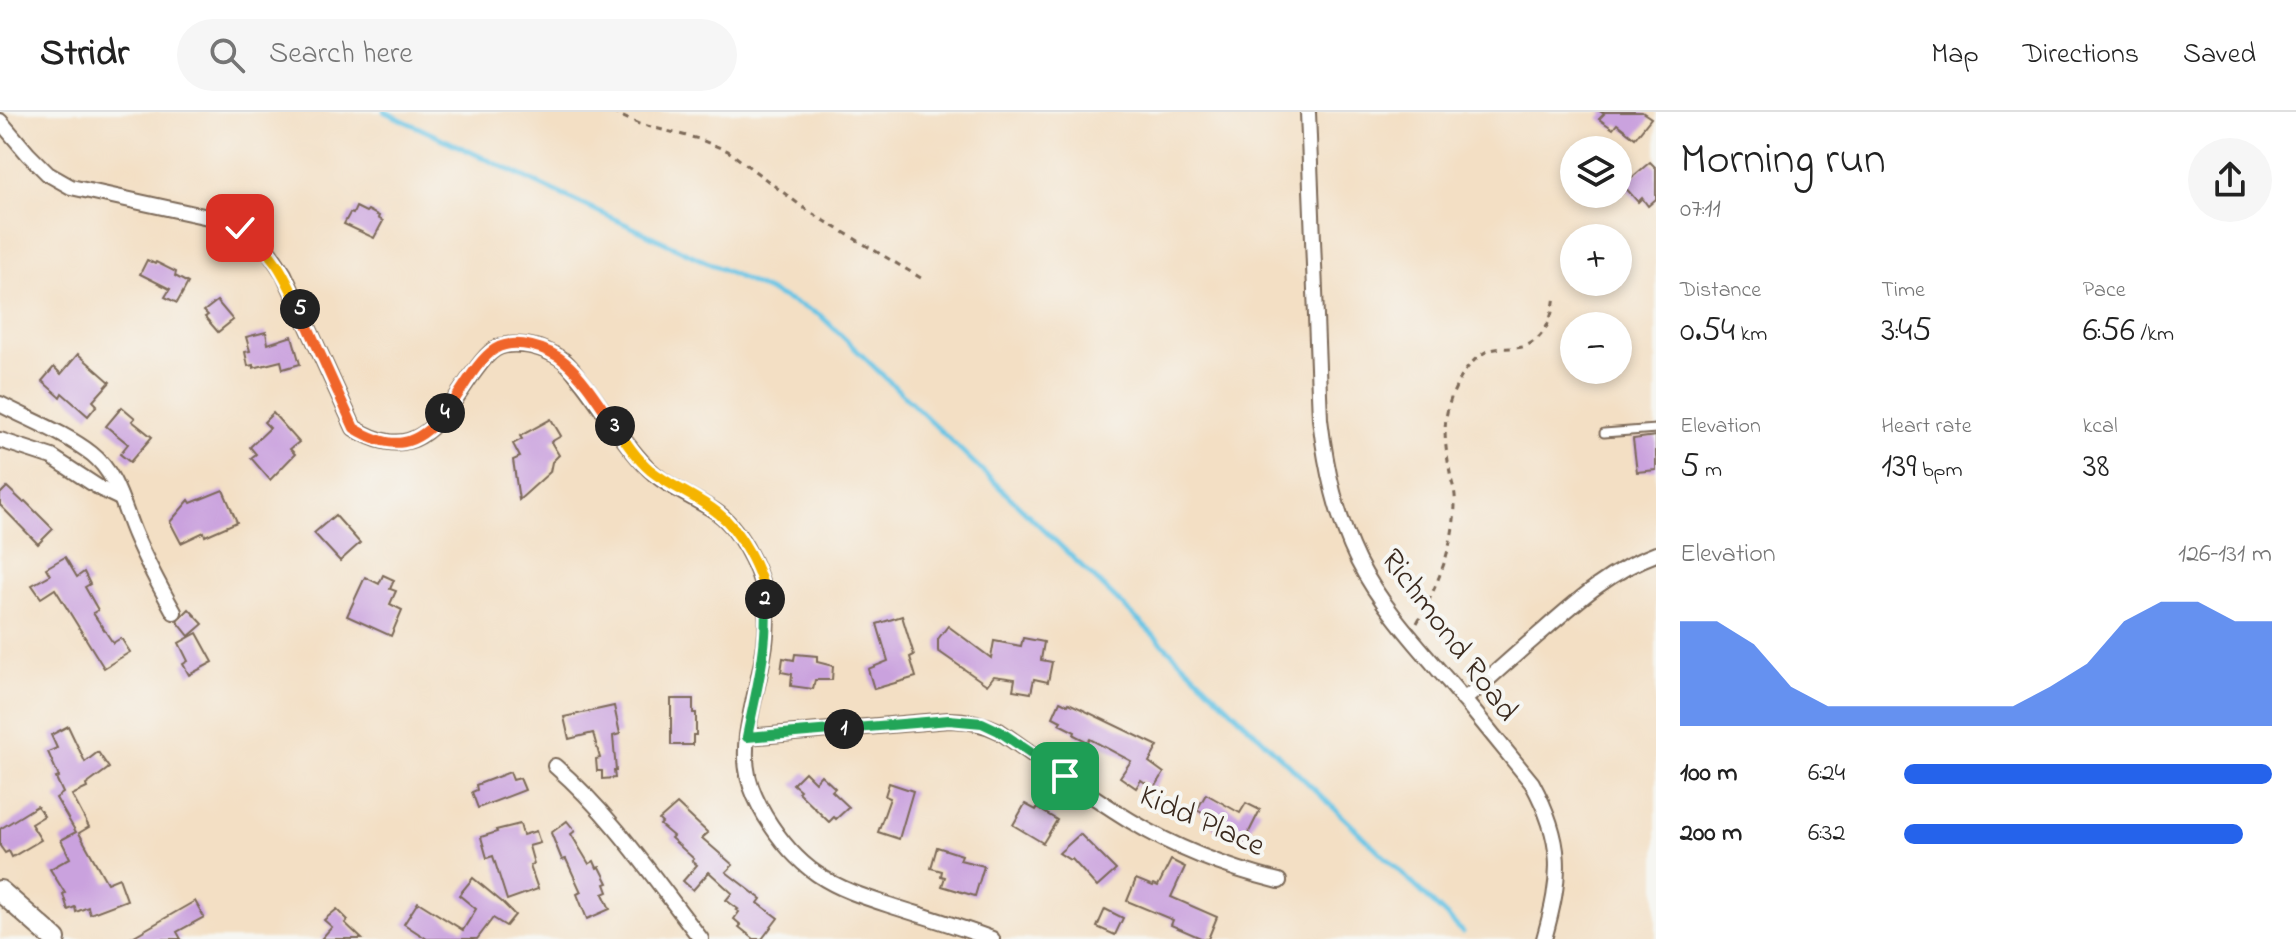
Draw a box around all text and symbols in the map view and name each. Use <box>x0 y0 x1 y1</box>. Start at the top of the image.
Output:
search box <box>177 19 737 91</box>
text: Stridr <box>40 27 129 83</box>
icon: search <box>205 33 249 77</box>
text: Search here <box>269 33 413 77</box>
text: Map <box>1931 35 1979 76</box>
text: Directions <box>2023 35 2139 76</box>
text: Saved <box>2183 35 2256 76</box>
text: Morning run <box>1680 129 1886 193</box>
map controls <box>1560 136 1632 384</box>
button: layers <box>1560 136 1632 208</box>
button: share <box>2188 138 2272 222</box>
text: 07:11 <box>1680 191 1721 229</box>
pin <box>206 194 274 262</box>
icon: check <box>218 206 262 250</box>
button: + <box>1560 224 1632 296</box>
text: Distance <box>1680 275 1761 307</box>
text: Time <box>1881 275 1925 307</box>
text: Pace <box>2083 275 2126 307</box>
pin: 5 <box>280 289 320 329</box>
text: 5 <box>294 293 306 325</box>
text: 0.54 <box>1680 307 1735 357</box>
text: 3:45 <box>1881 307 1932 357</box>
text: 6:56 <box>2083 307 2135 357</box>
button: − <box>1560 312 1632 384</box>
text: km <box>1735 319 1767 351</box>
text: /km <box>2135 319 2174 351</box>
pin: 4 <box>425 393 465 433</box>
text: 4 <box>440 397 450 429</box>
pin: 3 <box>595 406 635 446</box>
text: 3 <box>610 410 620 442</box>
text: Elevation <box>1680 411 1761 443</box>
text: Heart rate <box>1881 411 1972 443</box>
text: kcal <box>2083 411 2118 443</box>
text: 5 <box>1680 443 1699 493</box>
text: 139 <box>1881 443 1916 493</box>
text: 38 <box>2083 443 2109 493</box>
text: m <box>1699 455 1722 487</box>
text: bpm <box>1916 455 1963 487</box>
text: Elevation <box>1680 536 1776 574</box>
text: 126–131 m <box>2178 536 2272 574</box>
street label: Richmond Road <box>1368 540 1529 732</box>
pin: 2 <box>745 579 785 619</box>
text: 2 <box>760 583 770 615</box>
pin: 1 <box>824 709 864 749</box>
text: 1 <box>841 713 848 745</box>
pin <box>1031 742 1099 810</box>
icon: arrive <box>1043 754 1087 798</box>
text: 100 m <box>1680 755 1737 793</box>
text: 6:24 <box>1808 755 1845 793</box>
street label: Kidd Place <box>1131 774 1273 871</box>
text: 200 m <box>1680 815 1742 853</box>
text: 6:32 <box>1808 815 1845 853</box>

